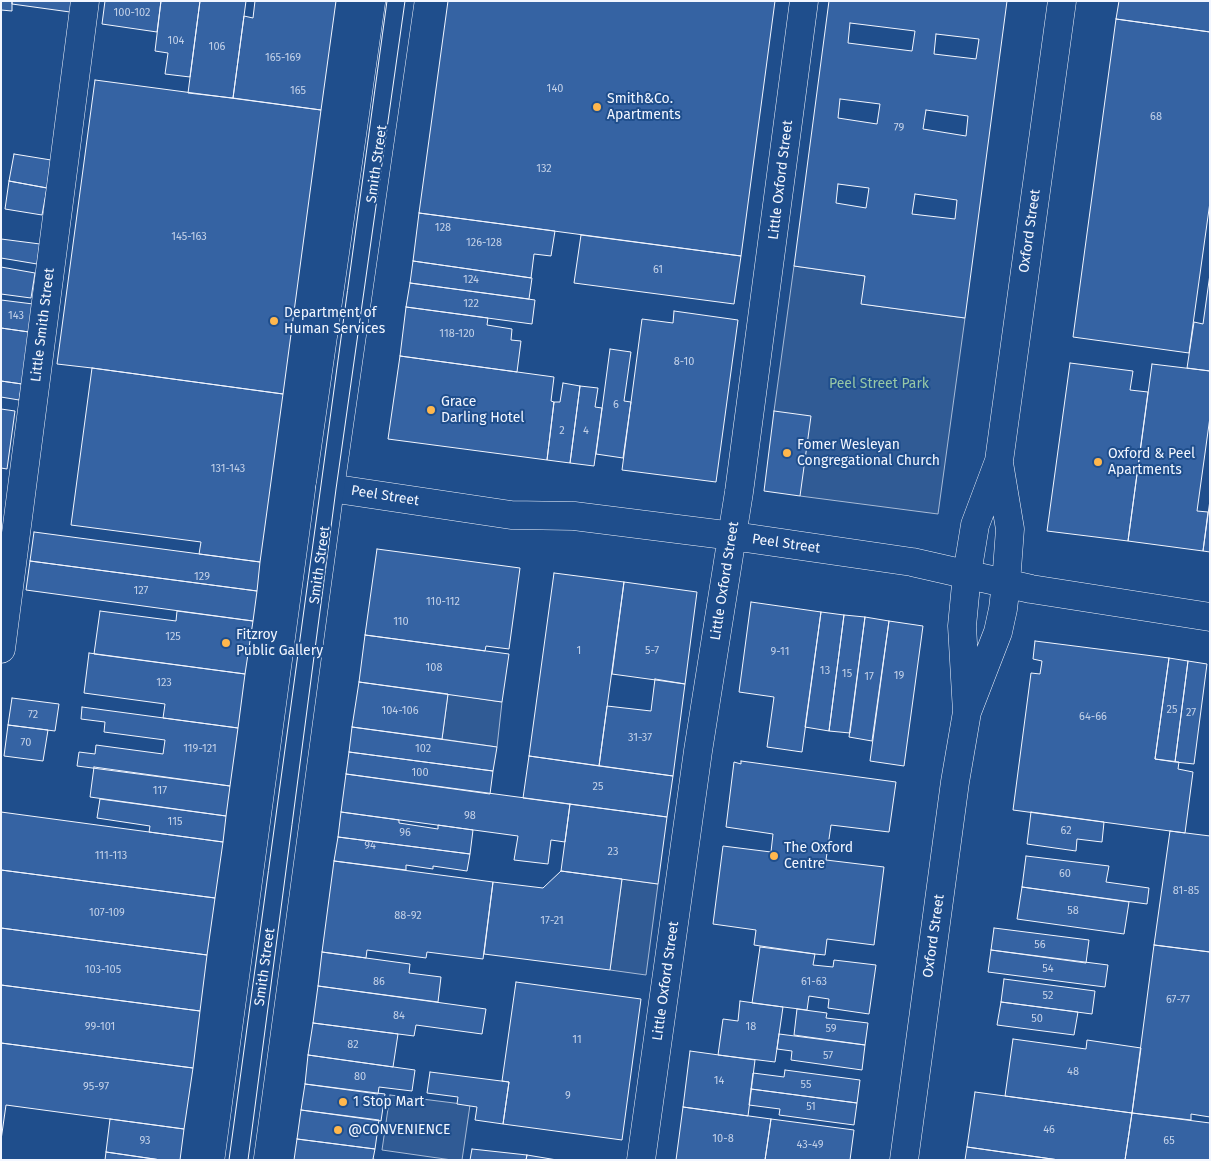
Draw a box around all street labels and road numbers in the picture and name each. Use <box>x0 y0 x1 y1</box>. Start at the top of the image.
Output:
street label: Little Oxford Street <box>765 119 797 241</box>
street label: Smith Street <box>363 124 391 204</box>
street label: Oxford Street <box>1016 188 1044 274</box>
street label: Little Smith Street <box>28 267 58 383</box>
street label: Peel Street <box>350 482 420 510</box>
street label: Little Oxford Street <box>707 520 743 642</box>
street label: Smith Street <box>306 525 334 605</box>
street label: Peel Street <box>751 531 821 557</box>
street label: Oxford Street <box>920 893 948 979</box>
street label: Little Oxford Street <box>649 920 683 1042</box>
street label: Smith Street <box>251 927 279 1007</box>

